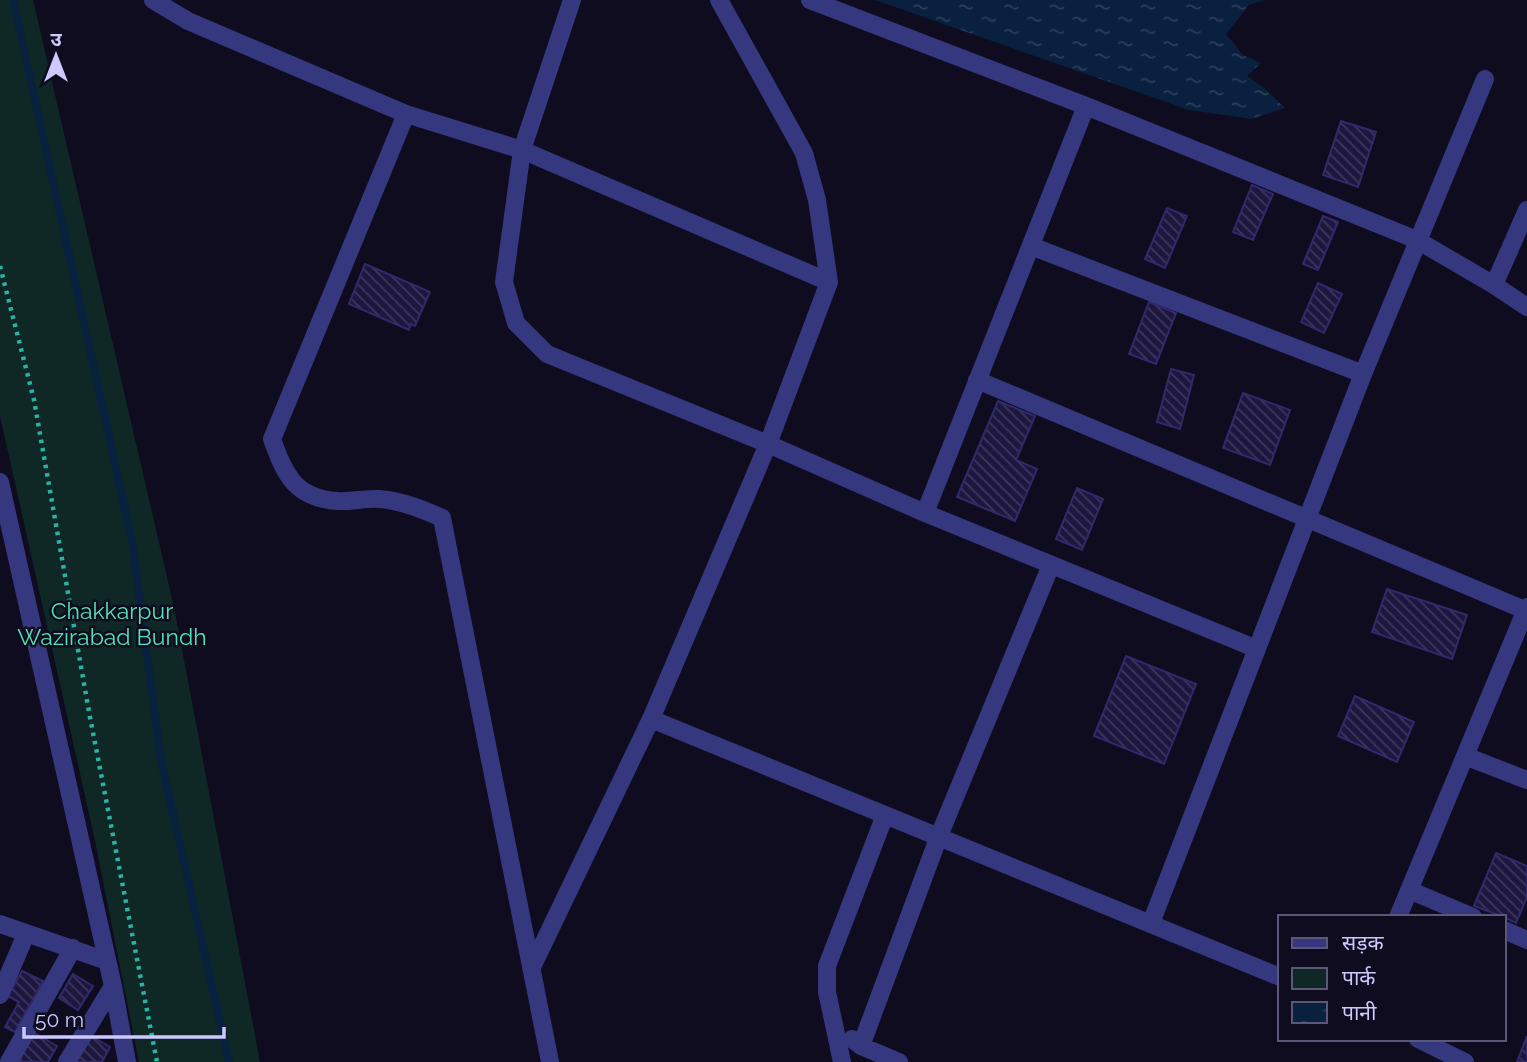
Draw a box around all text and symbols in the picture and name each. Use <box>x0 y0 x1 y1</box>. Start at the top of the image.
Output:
north arrow <box>21 21 91 91</box>
text: उ <box>50 28 62 50</box>
park label: Chakkarpur Wazirabad Bundh <box>17 597 207 650</box>
legend <box>1278 915 1506 1041</box>
text: सड़क <box>1342 930 1384 955</box>
text: पार्क <box>1342 965 1376 990</box>
scale bar <box>24 996 224 1040</box>
text: पानी <box>1342 1000 1377 1025</box>
text: 50 m <box>35 1007 84 1032</box>

